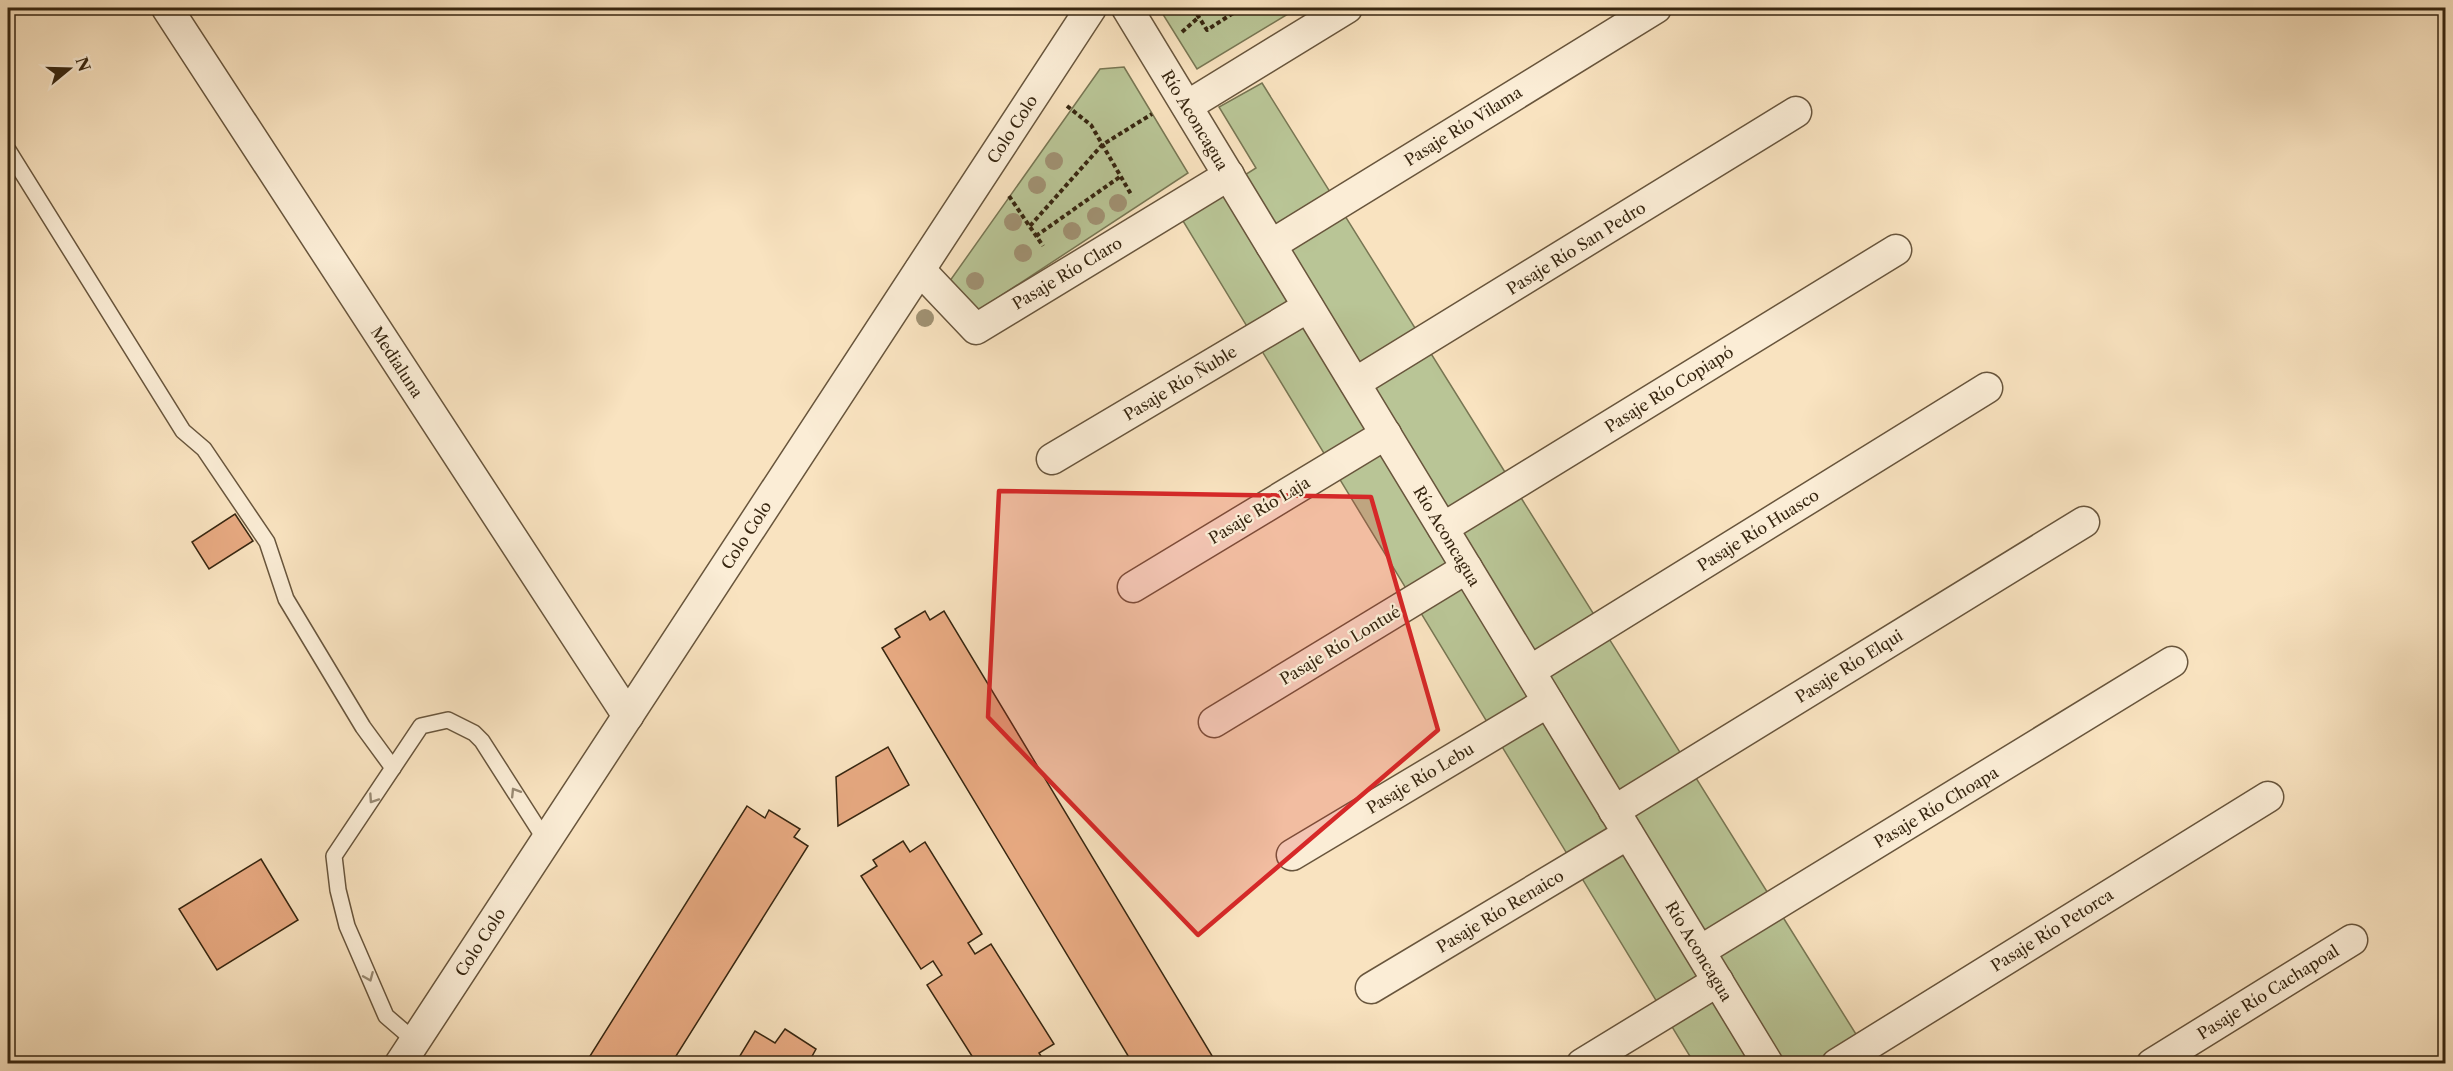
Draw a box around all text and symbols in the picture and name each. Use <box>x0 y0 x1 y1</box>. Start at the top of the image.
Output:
north arrow <box>39 39 99 99</box>
text: N <box>71 54 95 74</box>
street label: Río Aconcagua <box>1157 66 1233 174</box>
street label: Pasaje Río Vilama <box>1400 81 1526 170</box>
street label: Colo Colo <box>982 91 1042 167</box>
street label: Pasaje Río San Pedro <box>1503 197 1649 299</box>
street label: Pasaje Río Claro <box>1009 232 1126 314</box>
street label: Medialuna <box>367 323 428 402</box>
street label: Pasaje Río Ñuble <box>1119 340 1240 425</box>
street label: Pasaje Río Copiapó <box>1601 341 1737 437</box>
street label: Pasaje Río Laja <box>1205 472 1314 548</box>
street label: Río Aconcagua <box>1409 482 1485 590</box>
street label: Pasaje Río Huasco <box>1694 484 1823 575</box>
street label: Colo Colo <box>716 497 776 573</box>
street label: Pasaje Río Lontué <box>1276 601 1404 689</box>
street label: Pasaje Río Elqui <box>1792 625 1906 707</box>
street label: Pasaje Río Lebu <box>1363 738 1477 818</box>
street label: Pasaje Río Choapa <box>1870 762 2002 852</box>
one-way arrow <box>511 787 522 798</box>
one-way arrow <box>369 792 380 803</box>
street label: Pasaje Río Renaico <box>1433 865 1567 957</box>
street label: Pasaje Río Petorca <box>1987 884 2117 976</box>
street label: Río Aconcagua <box>1661 897 1737 1005</box>
street label: Colo Colo <box>450 904 510 980</box>
street label: Pasaje Río Cachapoal <box>2194 940 2343 1044</box>
one-way arrow <box>361 970 373 981</box>

